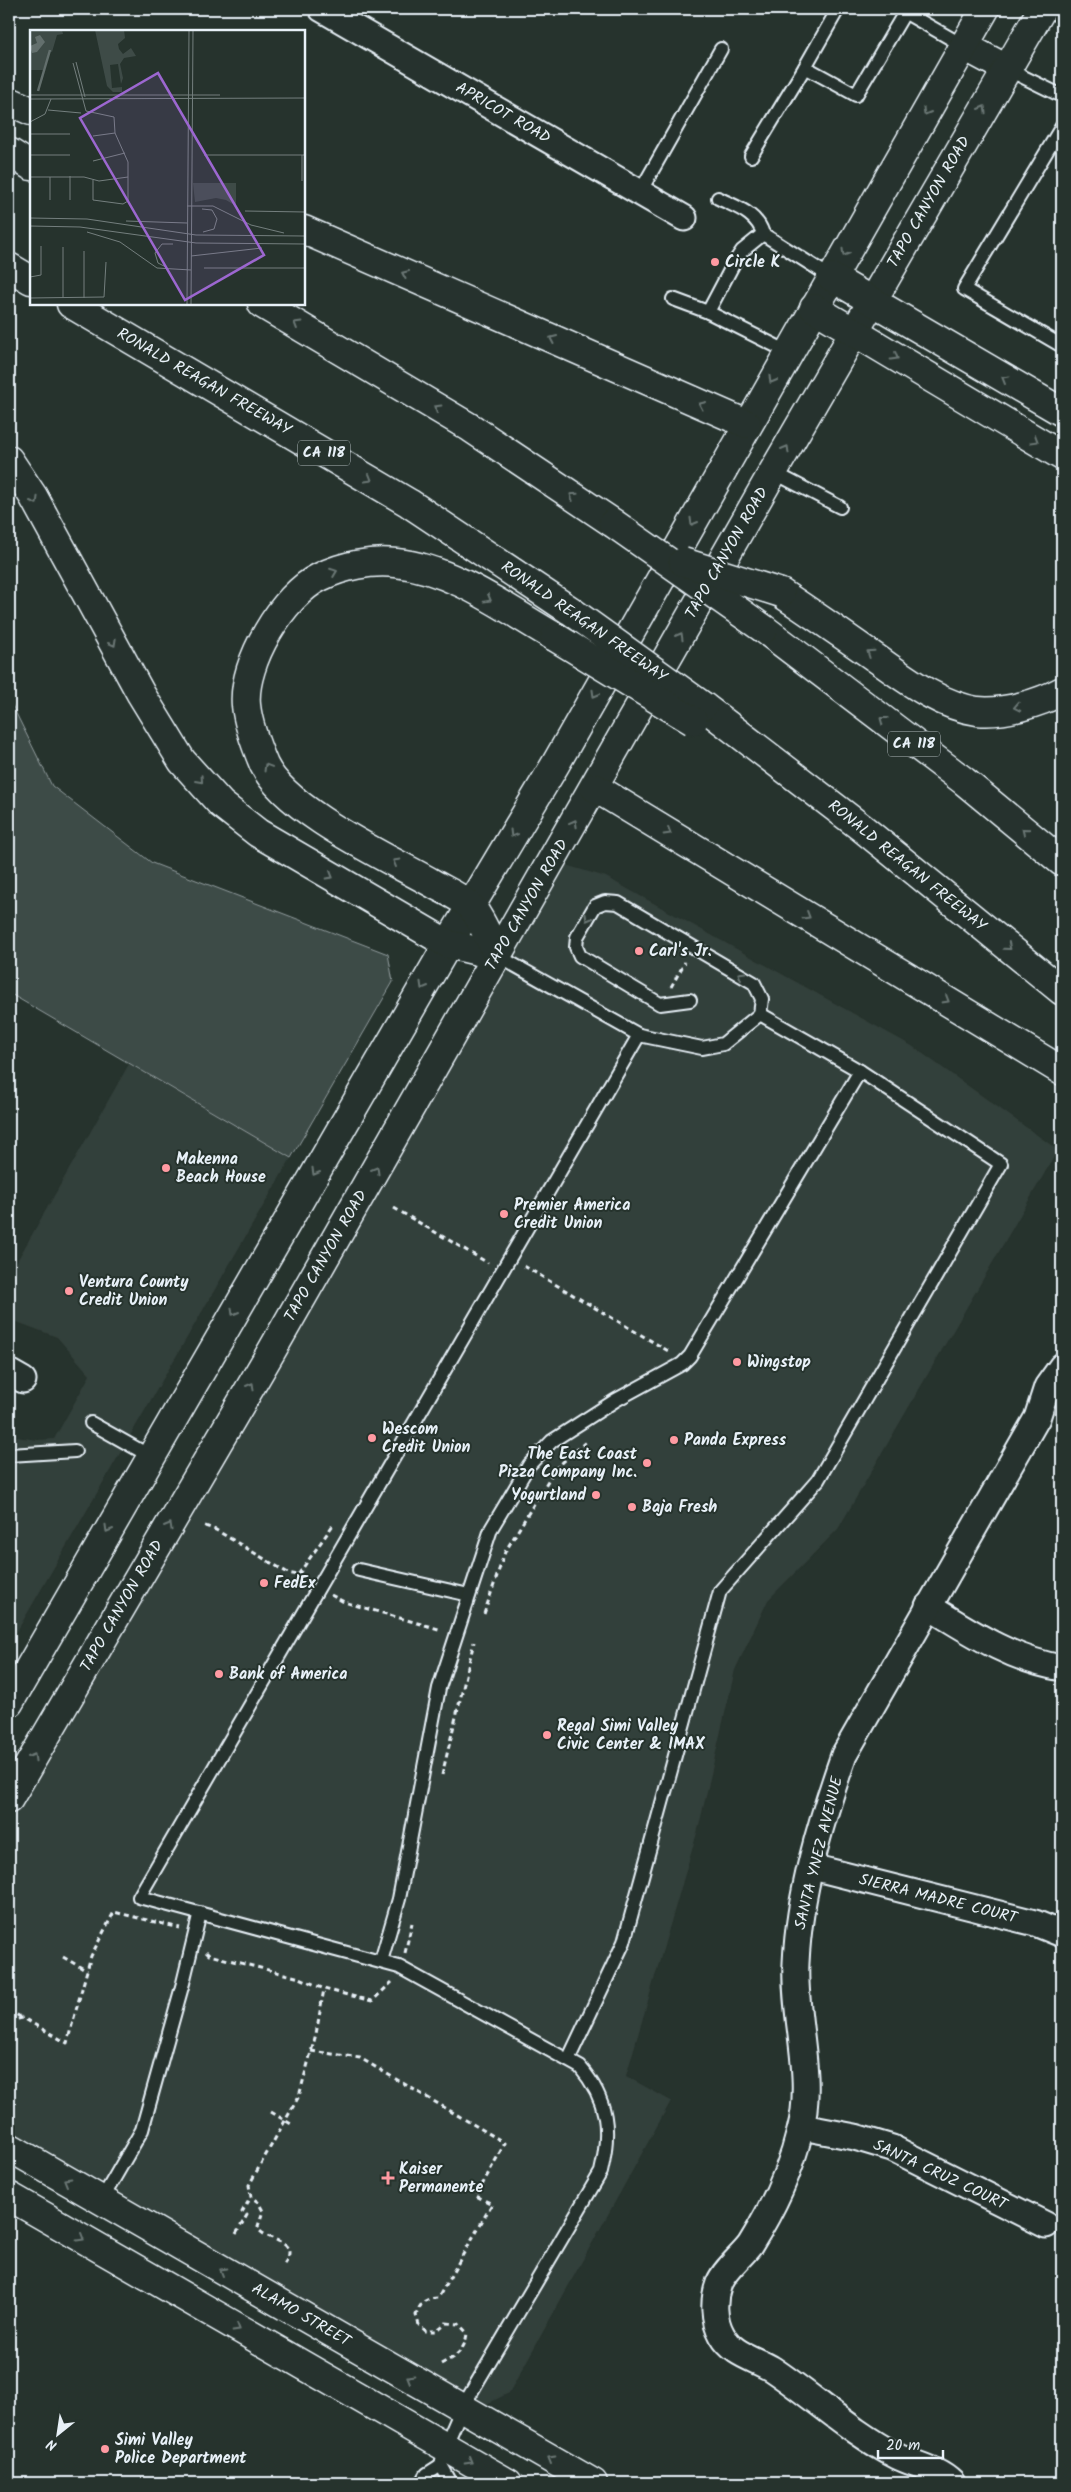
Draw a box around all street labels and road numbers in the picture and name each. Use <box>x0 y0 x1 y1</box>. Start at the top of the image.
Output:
street label: APRICOT ROAD <box>451 76 555 150</box>
street label: TAPO CANYON ROAD <box>881 131 977 273</box>
street label: RONALD REAGAN FREEWAY <box>112 322 297 443</box>
road number: CA 118 <box>298 440 350 466</box>
street label: TAPO CANYON ROAD <box>679 482 775 624</box>
street label: RONALD REAGAN FREEWAY <box>496 555 673 690</box>
road number: CA 118 <box>888 732 940 756</box>
street label: RONALD REAGAN FREEWAY <box>822 794 993 939</box>
street label: TAPO CANYON ROAD <box>479 834 575 976</box>
street label: TAPO CANYON ROAD <box>278 1185 374 1327</box>
street label: TAPO CANYON ROAD <box>74 1535 170 1677</box>
street label: SANTA YNEZ AVENUE <box>788 1773 850 1932</box>
street label: SIERRA MADRE COURT <box>856 1867 1021 1931</box>
street label: SANTA CRUZ COURT <box>869 2133 1012 2218</box>
street label: ALAMO STREET <box>247 2276 356 2354</box>

